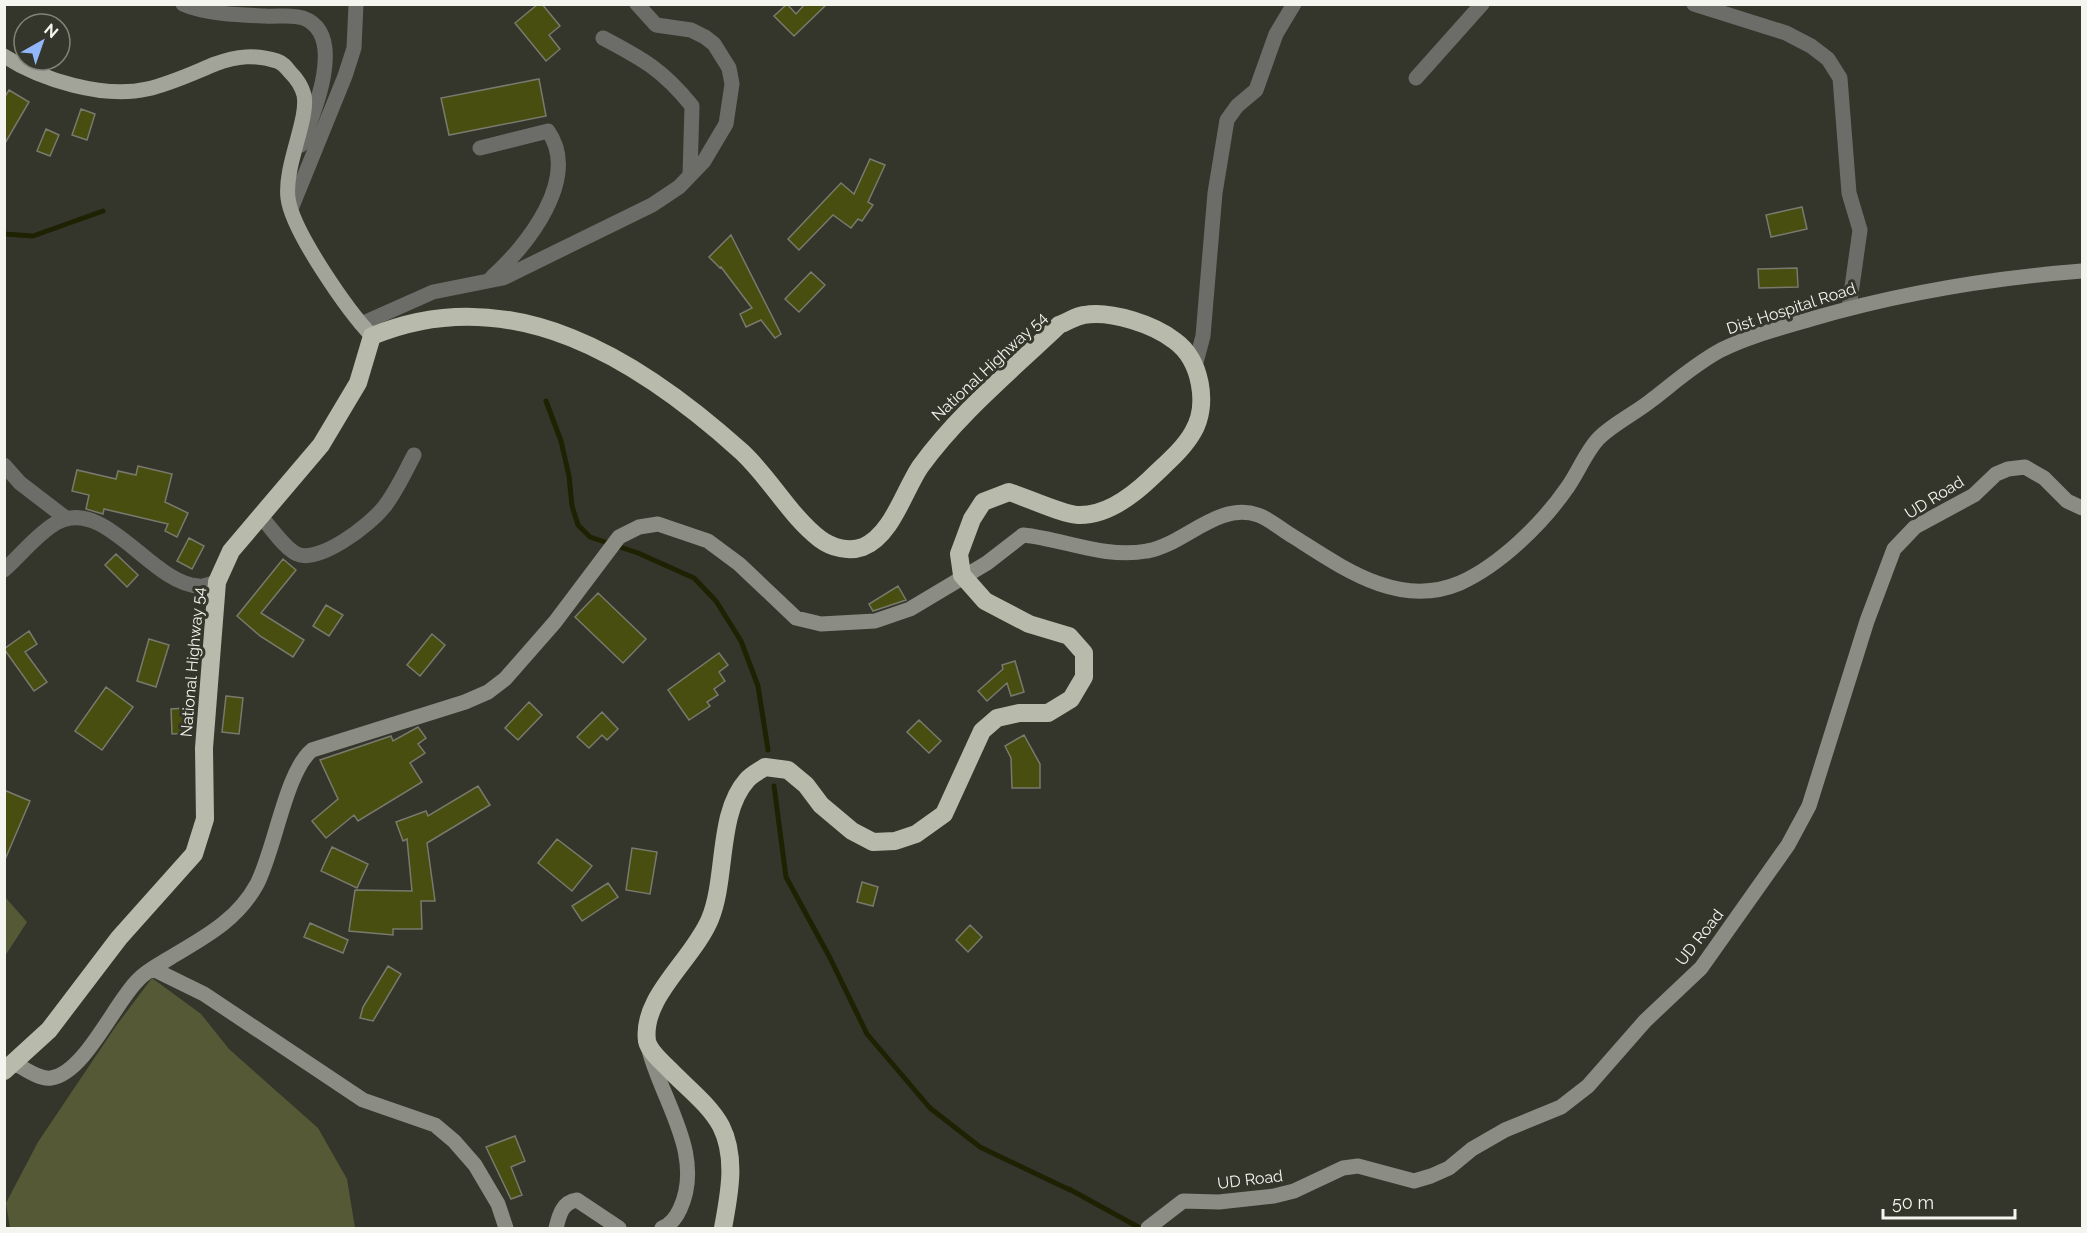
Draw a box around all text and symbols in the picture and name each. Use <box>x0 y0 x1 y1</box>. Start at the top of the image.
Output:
north arrow <box>12 12 72 72</box>
text: N <box>41 20 62 42</box>
street label: Dist Hospital Road <box>1724 279 1858 338</box>
street label: National Highway 54 <box>928 308 1051 425</box>
street label: UD Road <box>1901 472 1967 523</box>
street label: National Highway 54 <box>176 586 209 738</box>
street label: UD Road <box>1672 905 1727 969</box>
street label: UD Road <box>1216 1166 1284 1193</box>
scale bar <box>1883 1182 2015 1220</box>
text: 50 m <box>1892 1192 1934 1213</box>

